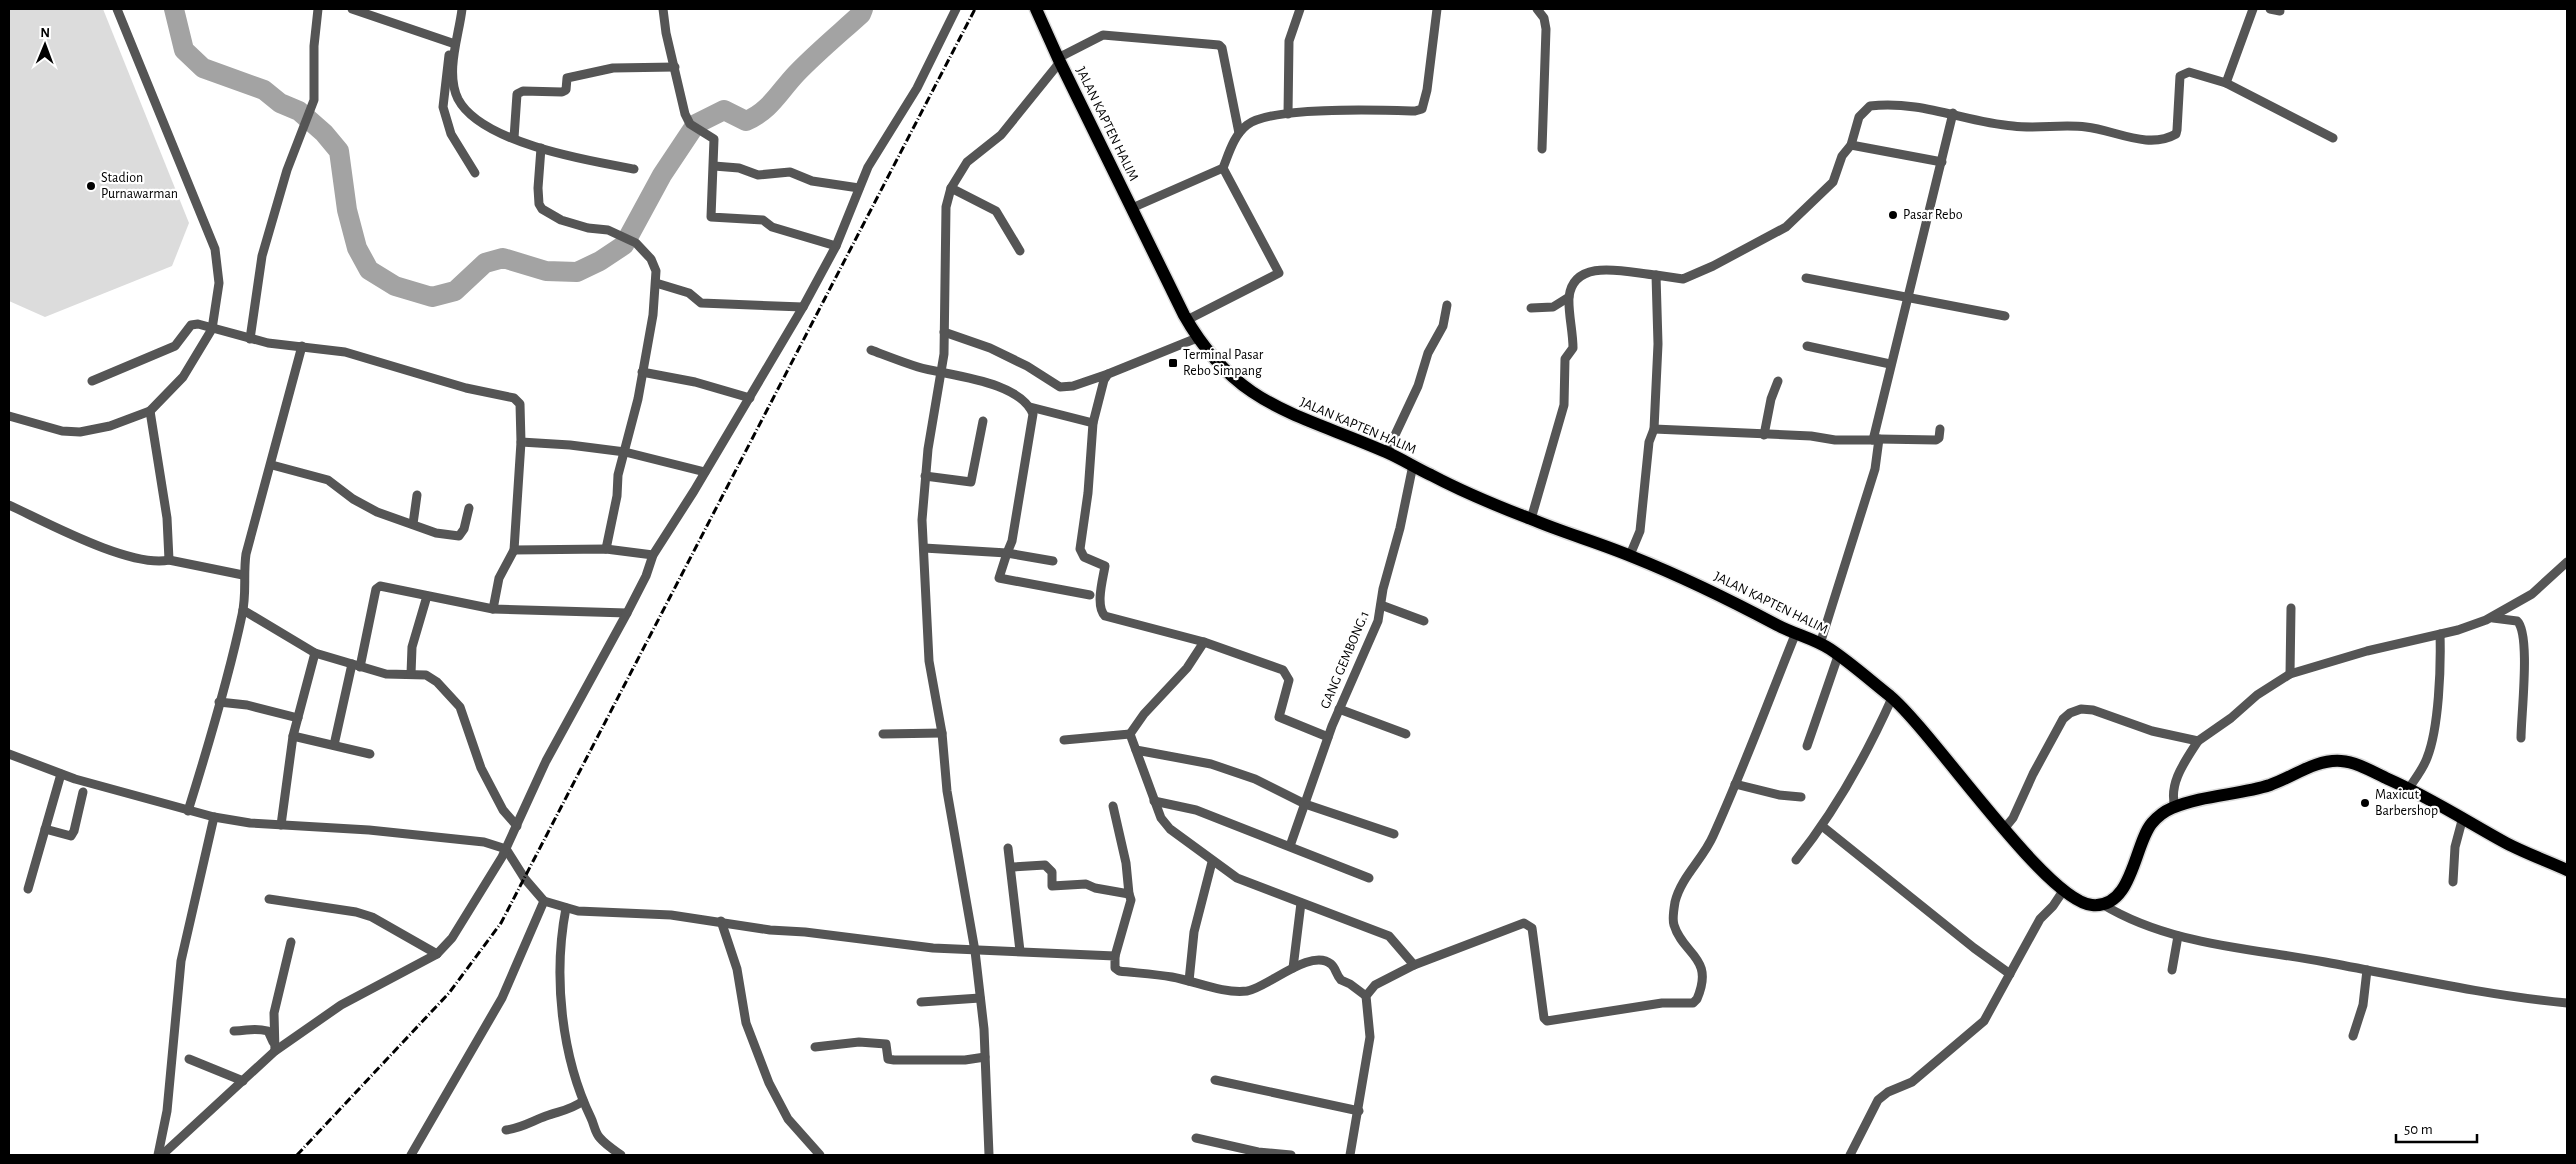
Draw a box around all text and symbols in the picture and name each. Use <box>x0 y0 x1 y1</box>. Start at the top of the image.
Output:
north arrow <box>20 20 70 70</box>
text: N <box>40 26 50 40</box>
street label: JALAN KAPTEN HALIM <box>1073 65 1141 183</box>
place label: Stadion Purnawarman <box>101 171 178 201</box>
marker: Stadion Purnawarman <box>85 180 97 192</box>
place label: Pasar Rebo <box>1903 208 1963 222</box>
marker: Pasar Rebo <box>1887 209 1899 221</box>
place label: Terminal Pasar Rebo Simpang <box>1183 348 1264 378</box>
marker: Terminal Pasar Rebo Simpang <box>1167 357 1179 369</box>
street label: JALAN KAPTEN HALIM <box>1298 395 1418 457</box>
street label: JALAN KAPTEN HALIM <box>1712 569 1830 637</box>
street label: GANG GEMBONG.1 <box>1318 609 1372 711</box>
place label: Maxicut Barbershop <box>2375 788 2438 818</box>
marker: Maxicut Barbershop <box>2359 797 2371 809</box>
scale bar <box>2396 1112 2477 1144</box>
text: 50 m <box>2404 1122 2433 1137</box>

